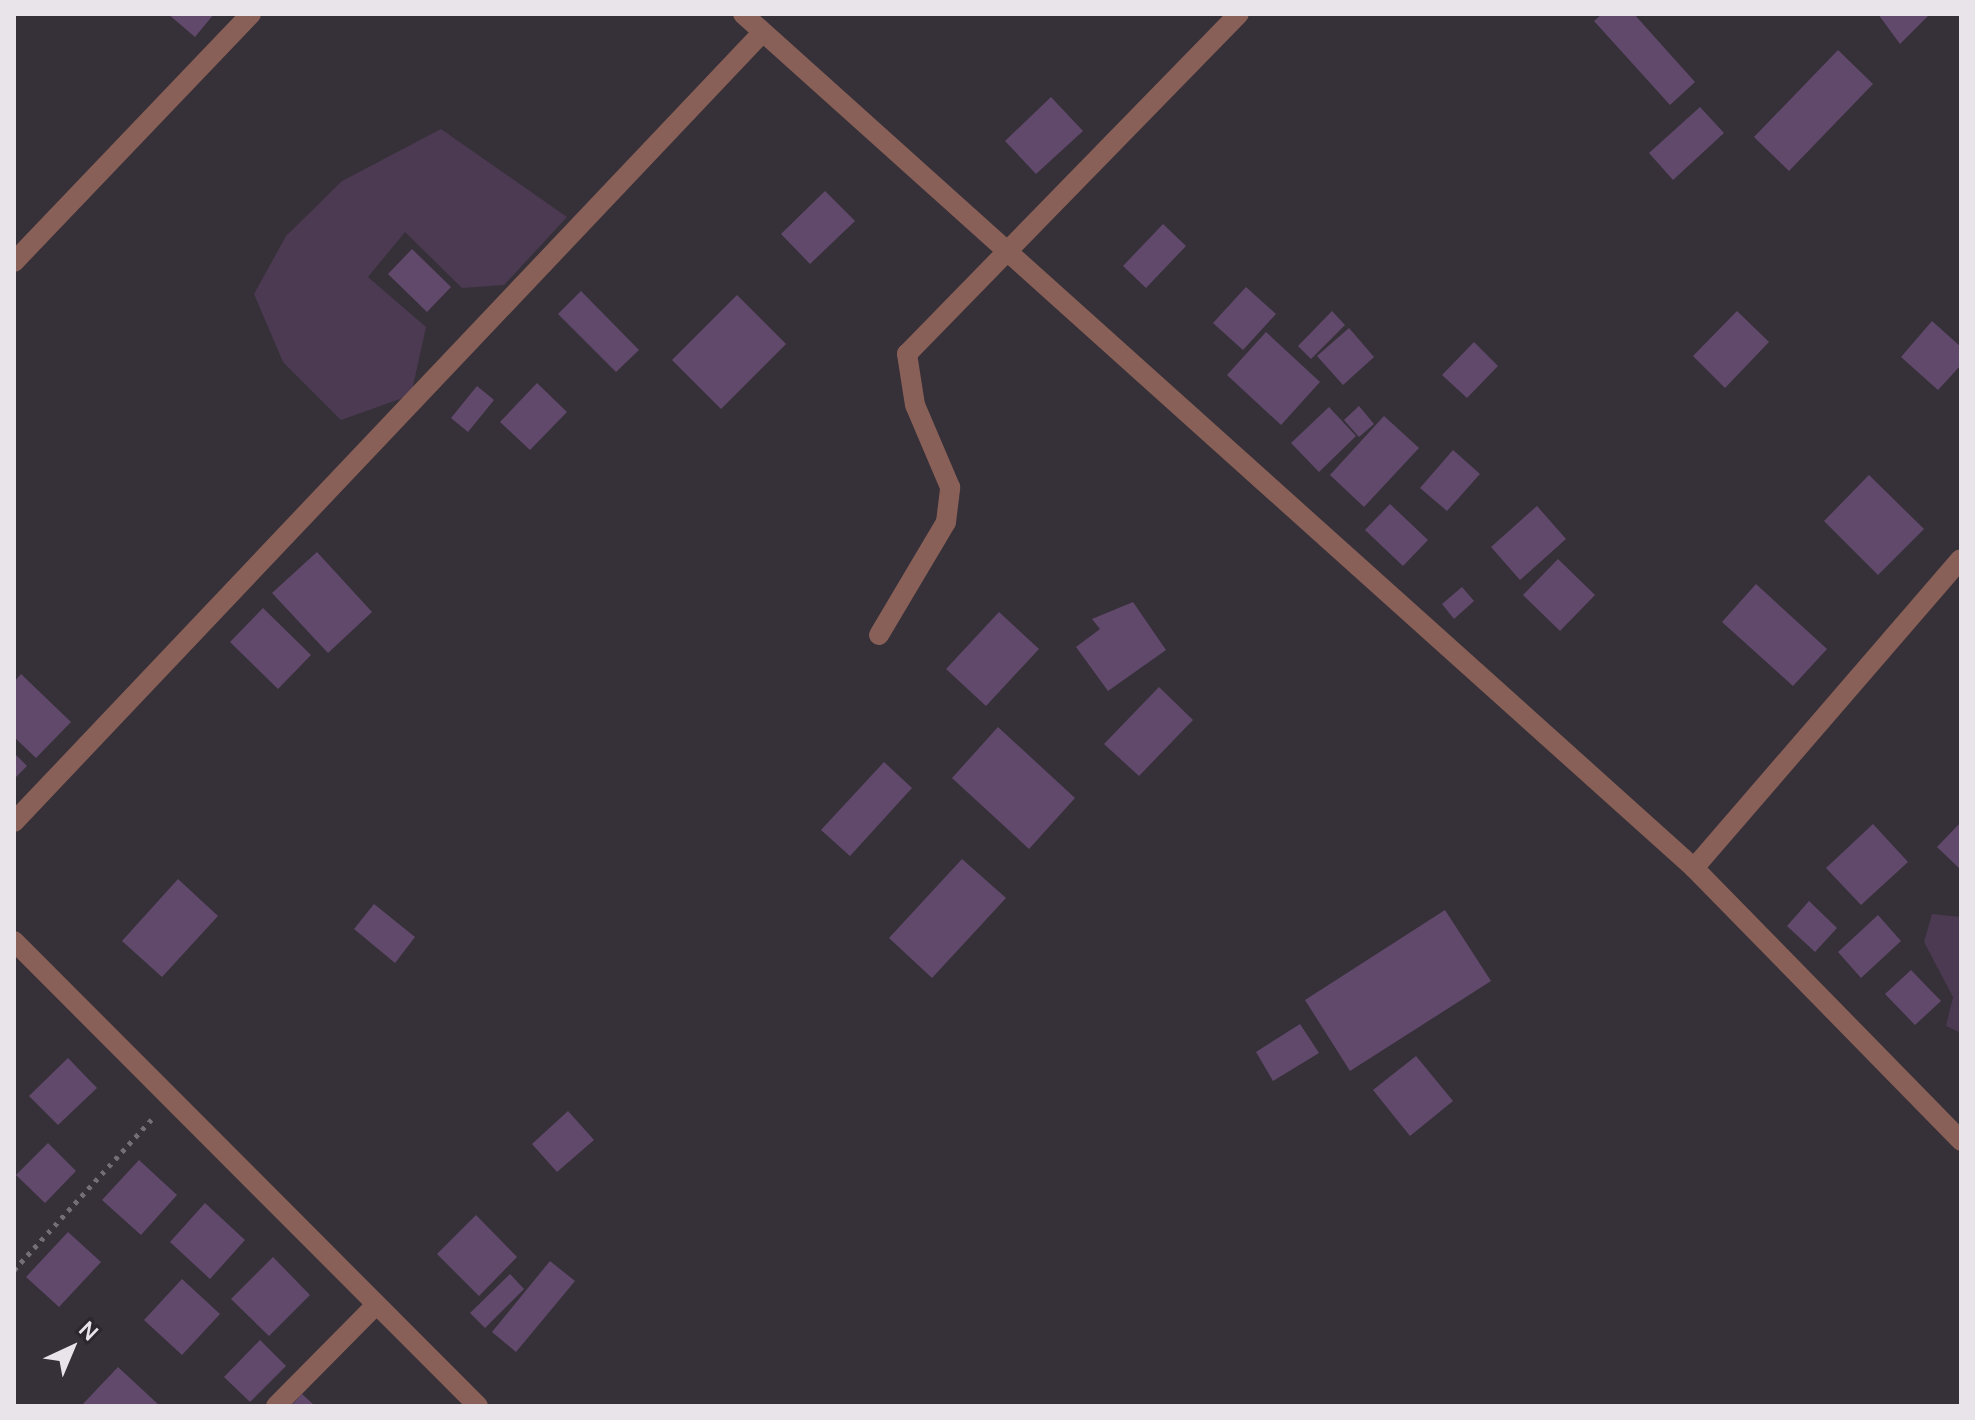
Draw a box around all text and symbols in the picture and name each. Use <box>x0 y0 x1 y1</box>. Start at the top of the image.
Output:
north arrow <box>32 1308 112 1388</box>
text: N <box>73 1314 105 1347</box>

